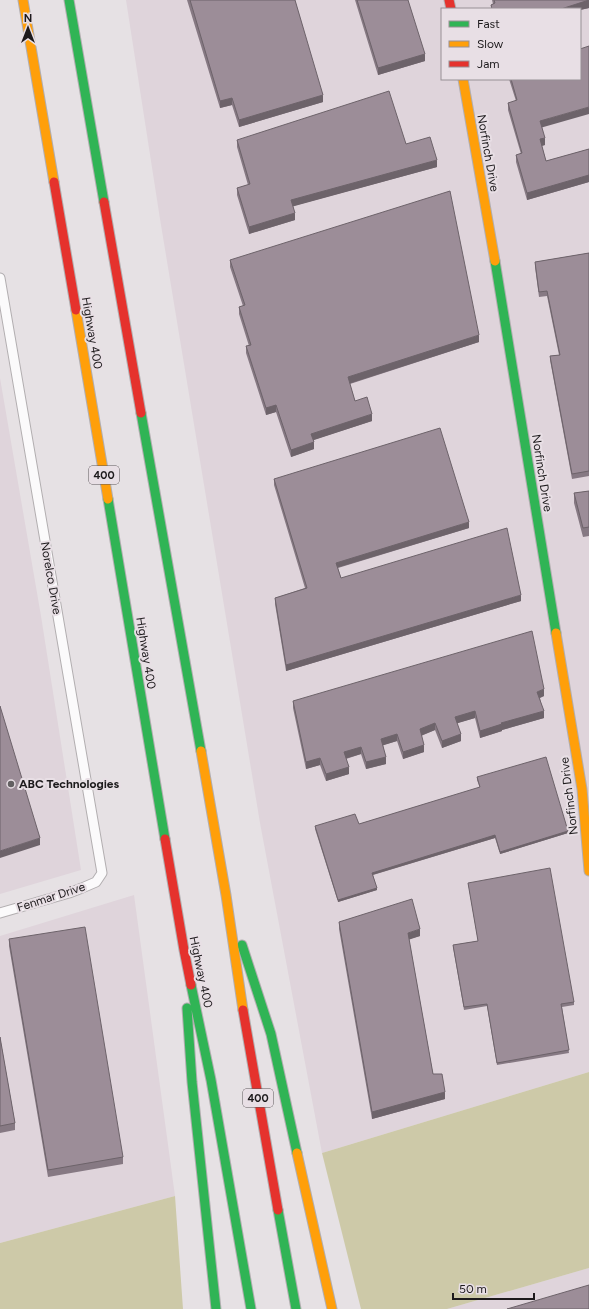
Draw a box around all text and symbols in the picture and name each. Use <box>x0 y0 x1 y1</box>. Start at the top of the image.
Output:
north arrow <box>8 8 48 48</box>
legend <box>441 8 581 80</box>
text: N <box>24 12 32 25</box>
text: Fast <box>477 17 500 31</box>
text: Slow <box>477 37 504 51</box>
text: Jam <box>477 57 500 71</box>
street label: Norfinch Drive <box>474 113 502 193</box>
street label: Highway 400 <box>79 296 105 370</box>
street label: Norfinch Drive <box>529 433 555 513</box>
road number: 400 <box>89 466 119 484</box>
street label: Norelco Drive <box>38 541 64 616</box>
street label: Highway 400 <box>133 616 159 690</box>
street label: Norfinch Drive <box>557 756 581 836</box>
place label: ABC Technologies <box>19 777 119 791</box>
marker: ABC Technologies <box>6 779 16 789</box>
street label: Fenmar Drive <box>15 879 87 915</box>
street label: Highway 400 <box>187 935 215 1009</box>
road number: 400 <box>243 1089 273 1107</box>
scale bar <box>453 1275 534 1301</box>
text: 50 m <box>459 1282 487 1296</box>

